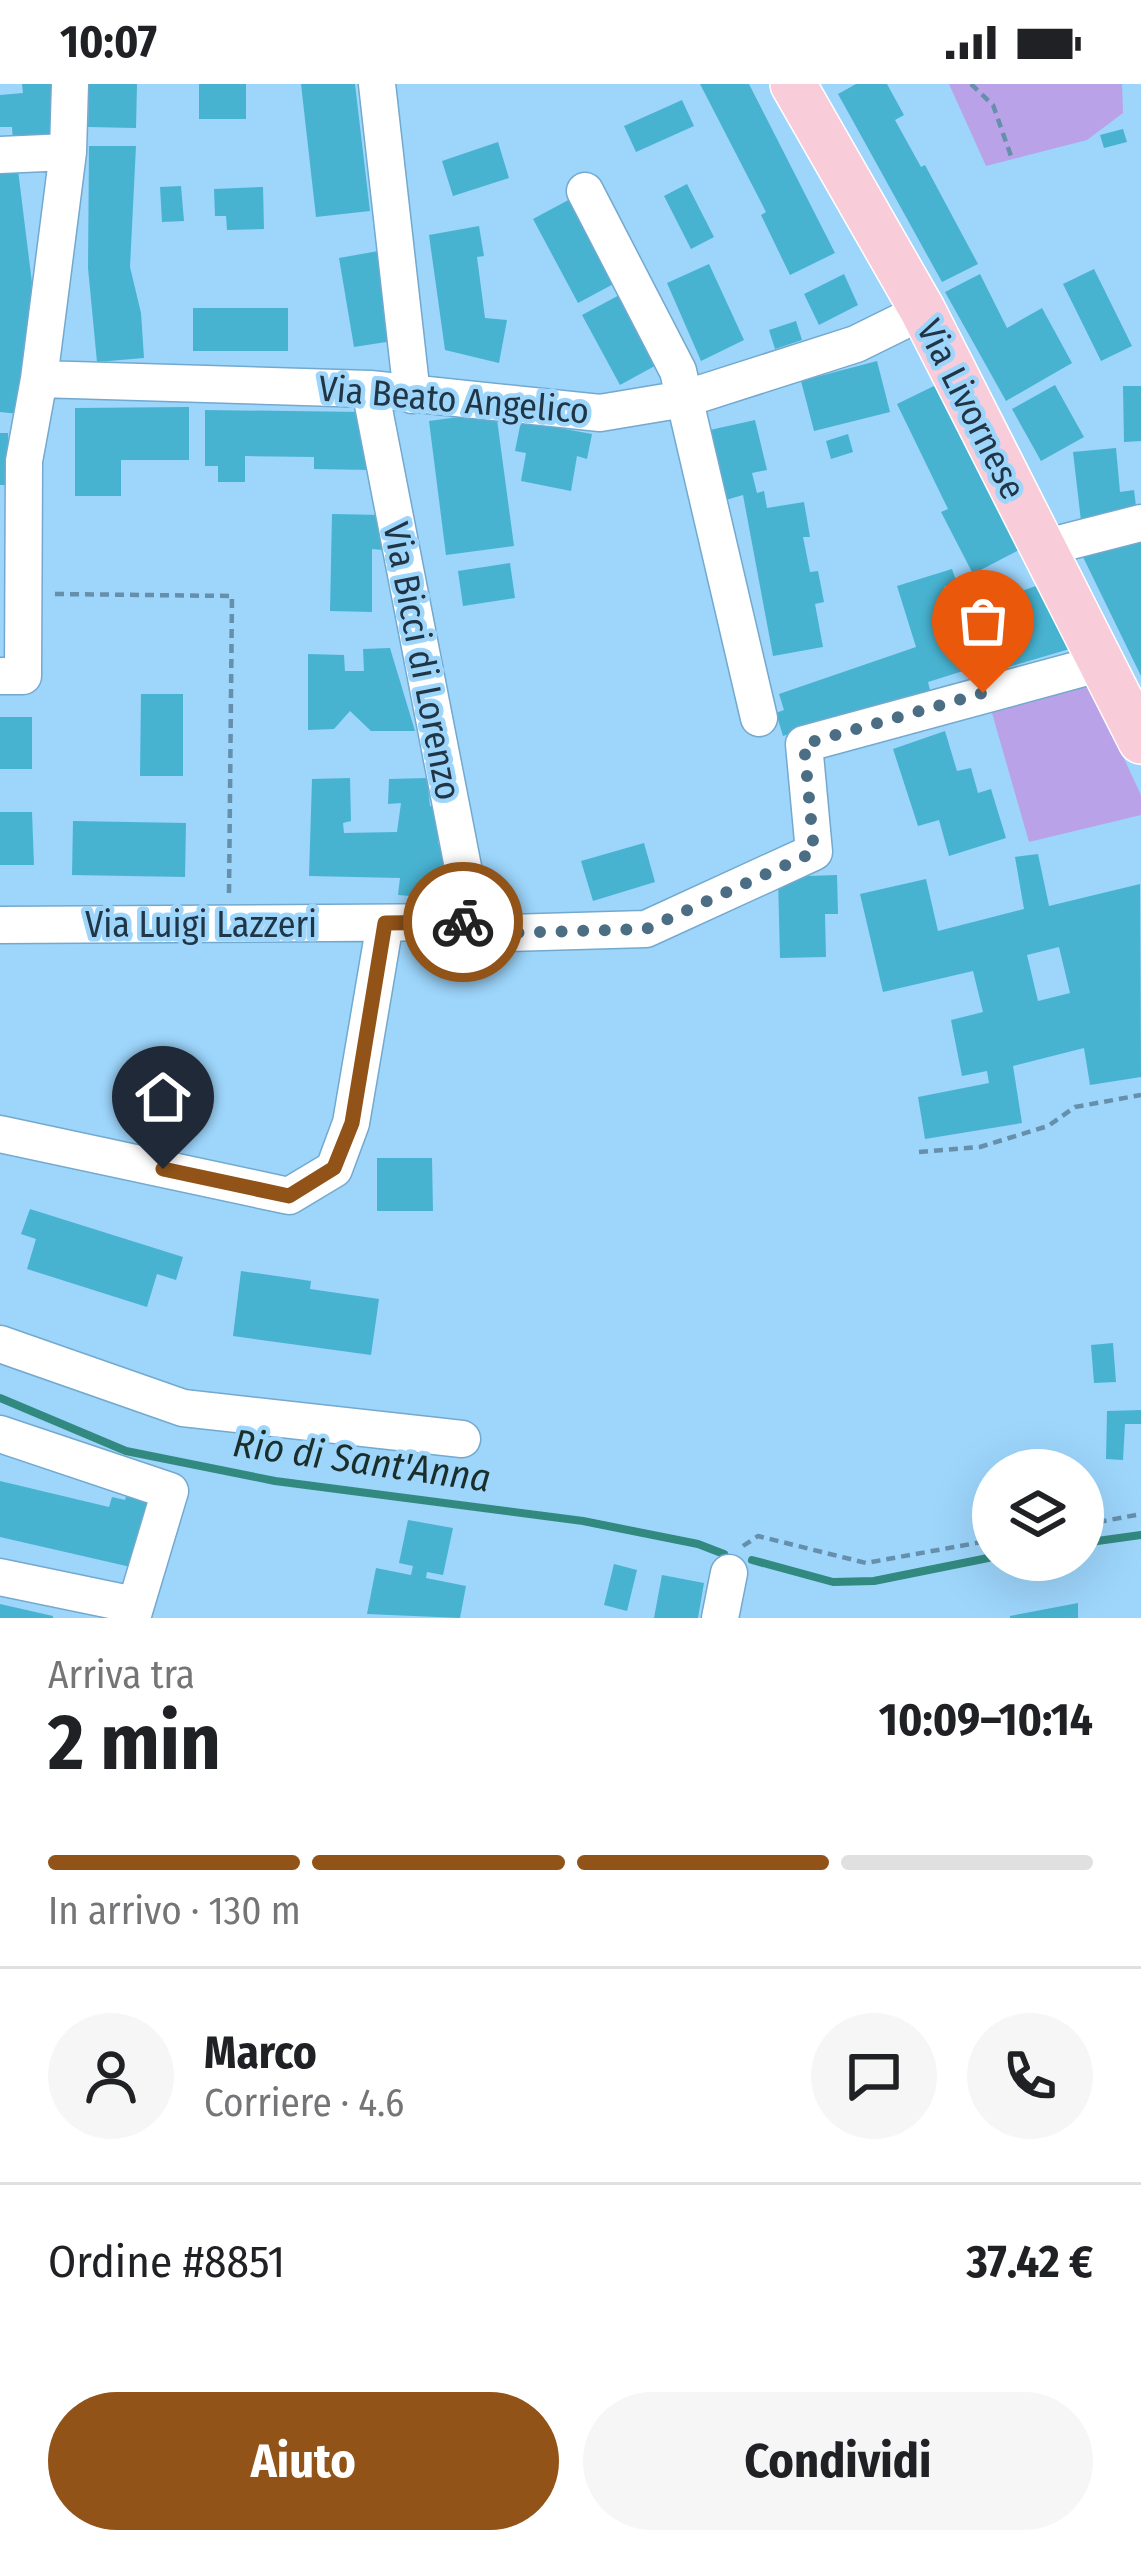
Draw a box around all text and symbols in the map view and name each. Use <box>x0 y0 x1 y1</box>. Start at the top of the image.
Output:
text: 10:07 <box>60 15 157 69</box>
street label: Via Livornese <box>907 312 1035 507</box>
street label: Via Beato Angelico <box>317 366 591 434</box>
street label: Via Bicci di Lorenzo <box>374 519 471 804</box>
pin <box>932 570 1034 693</box>
icon: bag <box>950 588 1016 654</box>
courier <box>403 862 523 982</box>
icon: bike <box>430 889 496 955</box>
street label: Via Luigi Lazzeri <box>85 903 317 947</box>
pin <box>112 1046 214 1169</box>
icon: home <box>130 1064 196 1130</box>
water label: Rio di Sant'Anna <box>230 1420 494 1502</box>
map controls <box>972 1449 1104 1581</box>
button: layers <box>972 1449 1104 1581</box>
text: Arriva tra <box>48 1652 195 1698</box>
text: 10:09–10:14 <box>879 1693 1093 1747</box>
text: 2 min <box>48 1696 221 1790</box>
text: In arrivo · 130 m <box>48 1888 301 1934</box>
button: person <box>48 2013 174 2139</box>
button: chat <box>811 2013 937 2139</box>
button: phone <box>967 2013 1093 2139</box>
text: Marco <box>204 2026 317 2080</box>
text: Corriere · 4.6 <box>204 2080 404 2126</box>
text: Ordine #8851 <box>48 2235 285 2289</box>
text: 37.42 € <box>967 2235 1093 2289</box>
button: Aiuto <box>48 2392 559 2530</box>
button: Condividi <box>583 2392 1093 2530</box>

